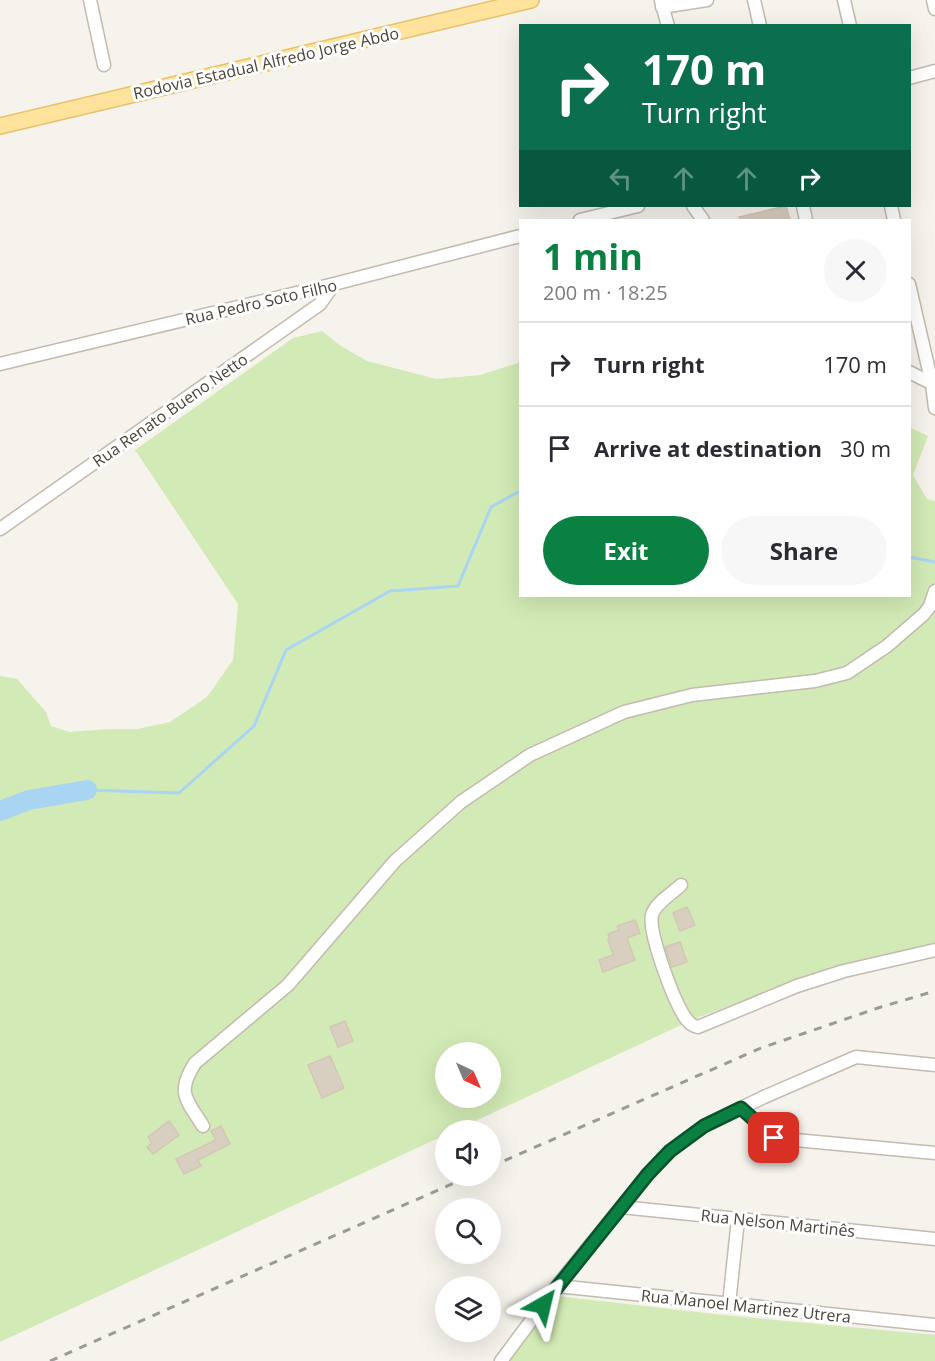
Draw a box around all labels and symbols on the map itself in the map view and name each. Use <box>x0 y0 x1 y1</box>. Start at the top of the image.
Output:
street label: Rodovia Estadual Alfredo Jorge Abdo <box>131 22 401 104</box>
street label: Rua Pedro Soto Filho <box>183 274 339 330</box>
street label: Rua Renato Bueno Netto <box>88 348 252 472</box>
north arrow <box>435 1042 501 1108</box>
pin <box>748 1112 799 1163</box>
street label: Rua Nelson Martinês <box>700 1204 856 1242</box>
position arrow <box>511 1273 575 1337</box>
street label: Rua Manoel Martinez Utrera <box>640 1284 852 1328</box>

